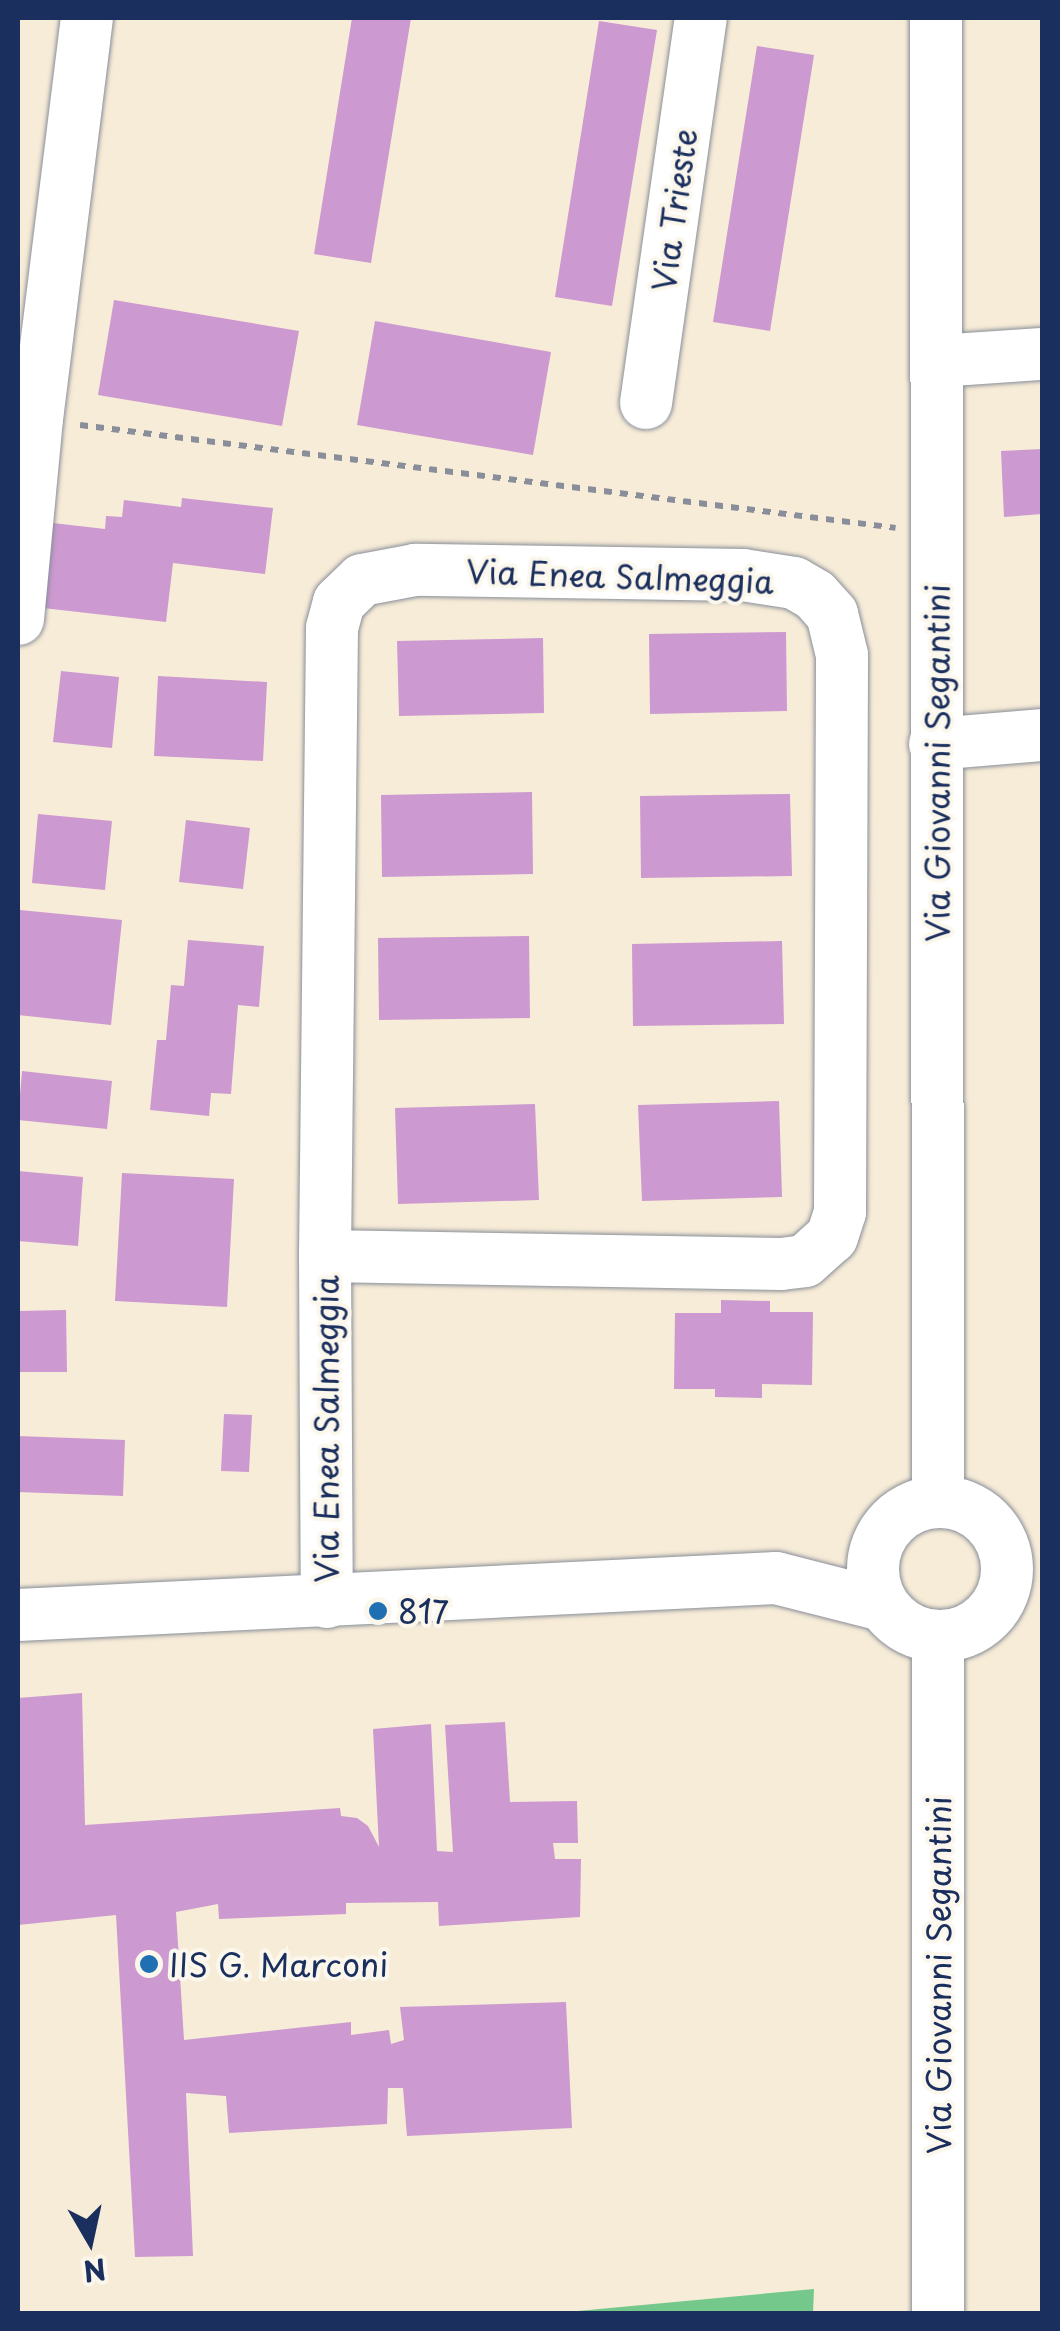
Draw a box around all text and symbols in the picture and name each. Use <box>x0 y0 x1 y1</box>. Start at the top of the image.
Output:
street label: Via Trieste <box>644 127 704 293</box>
street label: Via Enea Salmeggia <box>466 551 774 601</box>
street label: Via Giovanni Segantini <box>918 585 956 941</box>
street label: Via Enea Salmeggia <box>307 1276 345 1582</box>
place label: 817 <box>398 1592 449 1630</box>
marker: 817 <box>367 1600 389 1622</box>
street label: Via Giovanni Segantini <box>919 1797 957 2153</box>
place label: IIS G. Marconi <box>169 1945 392 1983</box>
marker: IIS G. Marconi <box>138 1953 160 1975</box>
north arrow <box>40 2191 140 2291</box>
text: N <box>80 2248 109 2294</box>

